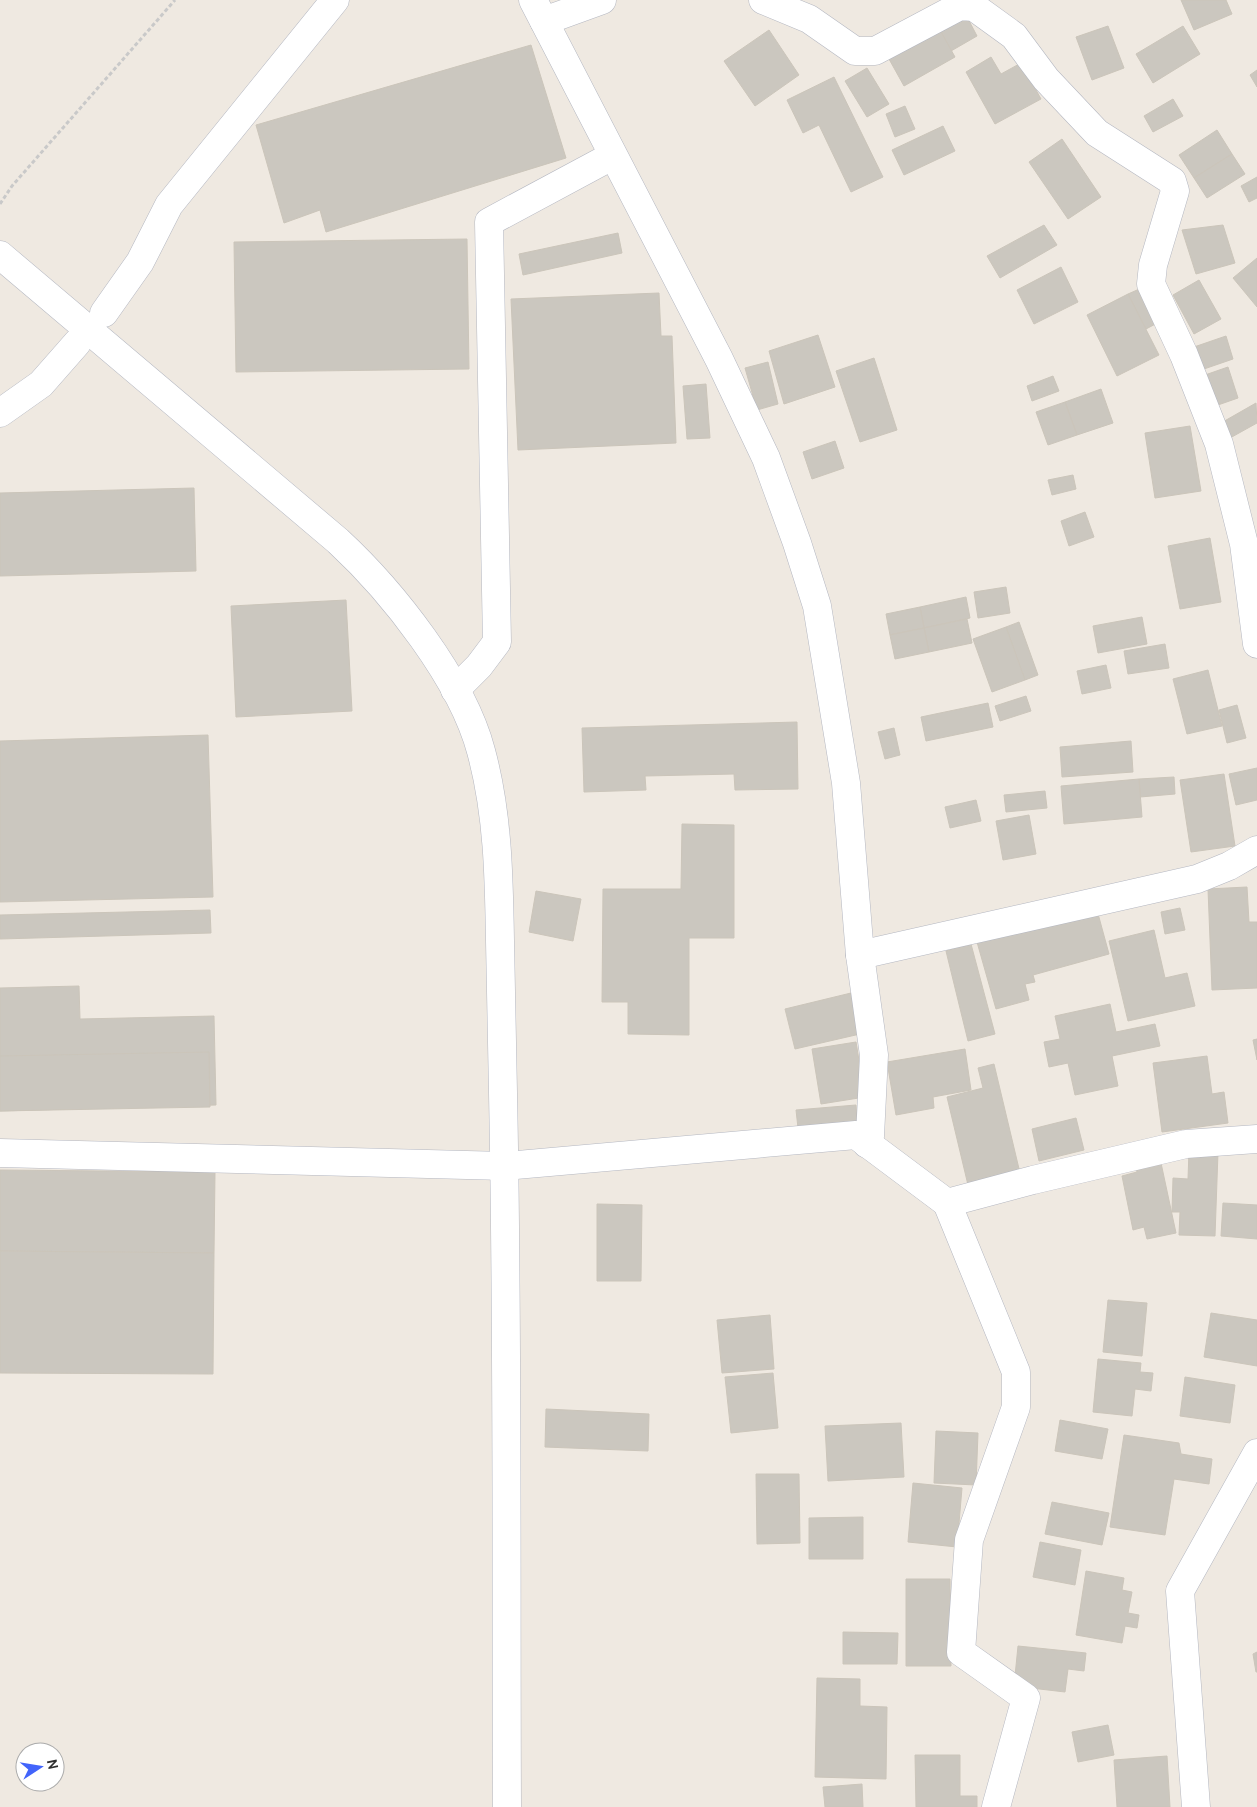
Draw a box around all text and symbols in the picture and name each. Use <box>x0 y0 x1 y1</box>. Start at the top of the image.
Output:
north arrow <box>15 1742 65 1792</box>
text: N <box>43 1758 63 1771</box>

